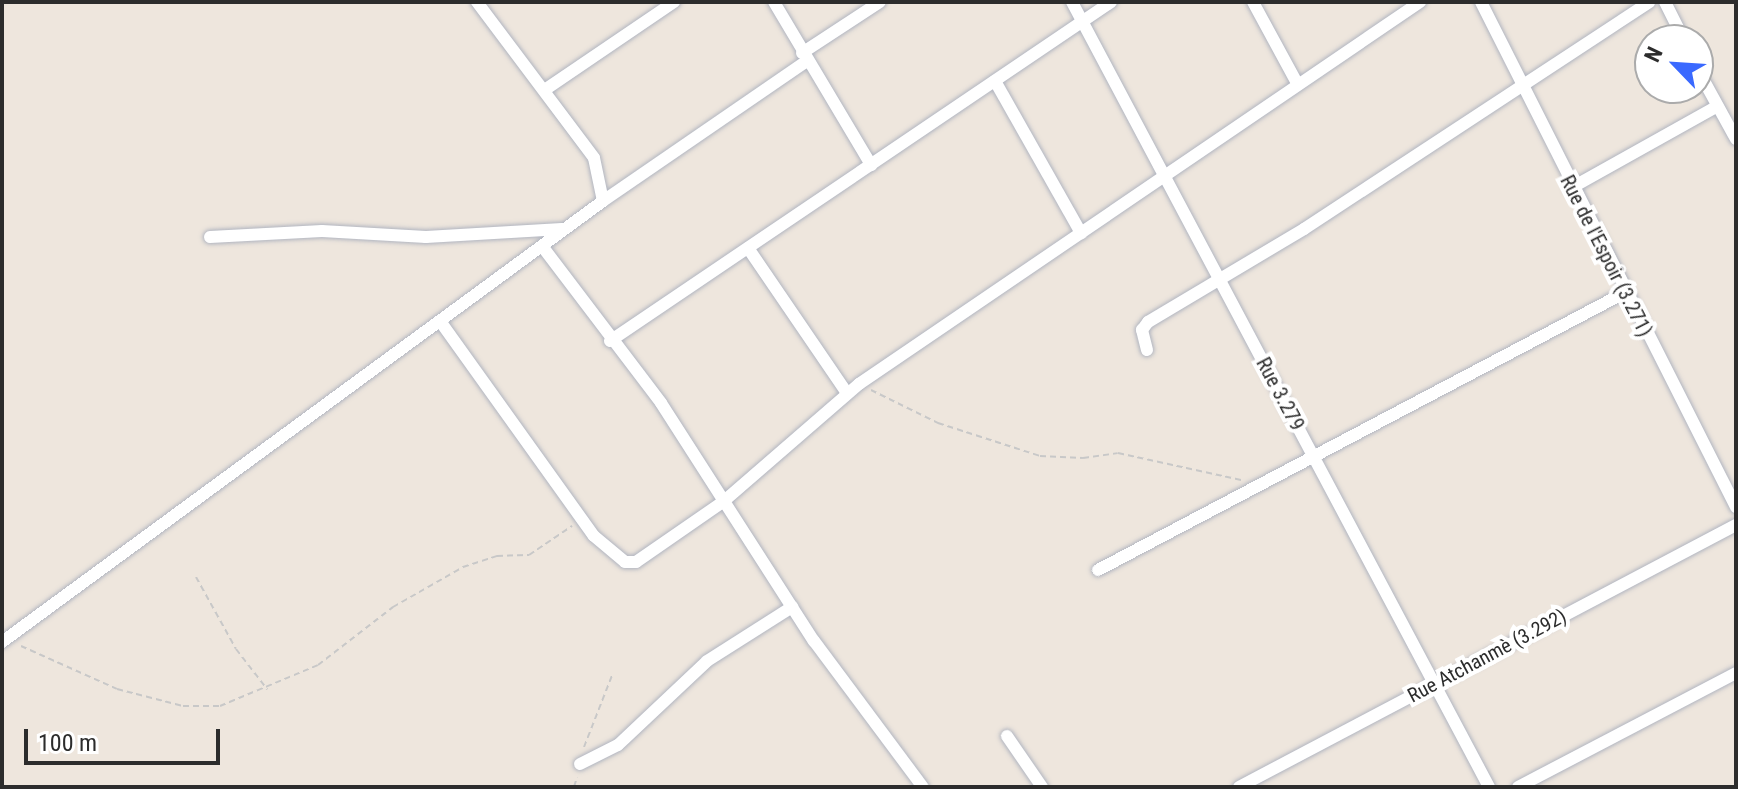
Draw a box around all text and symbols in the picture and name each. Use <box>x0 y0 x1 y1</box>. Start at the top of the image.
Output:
north arrow <box>1634 24 1714 104</box>
text: N <box>1639 43 1668 66</box>
street label: Rue de l'Espoir (3.271) <box>1555 171 1657 341</box>
street label: Rue 3.279 <box>1251 353 1309 435</box>
street label: Rue Atchanmè (3.292) <box>1404 604 1570 708</box>
scale bar <box>28 713 224 763</box>
text: 100 m <box>38 729 97 757</box>

